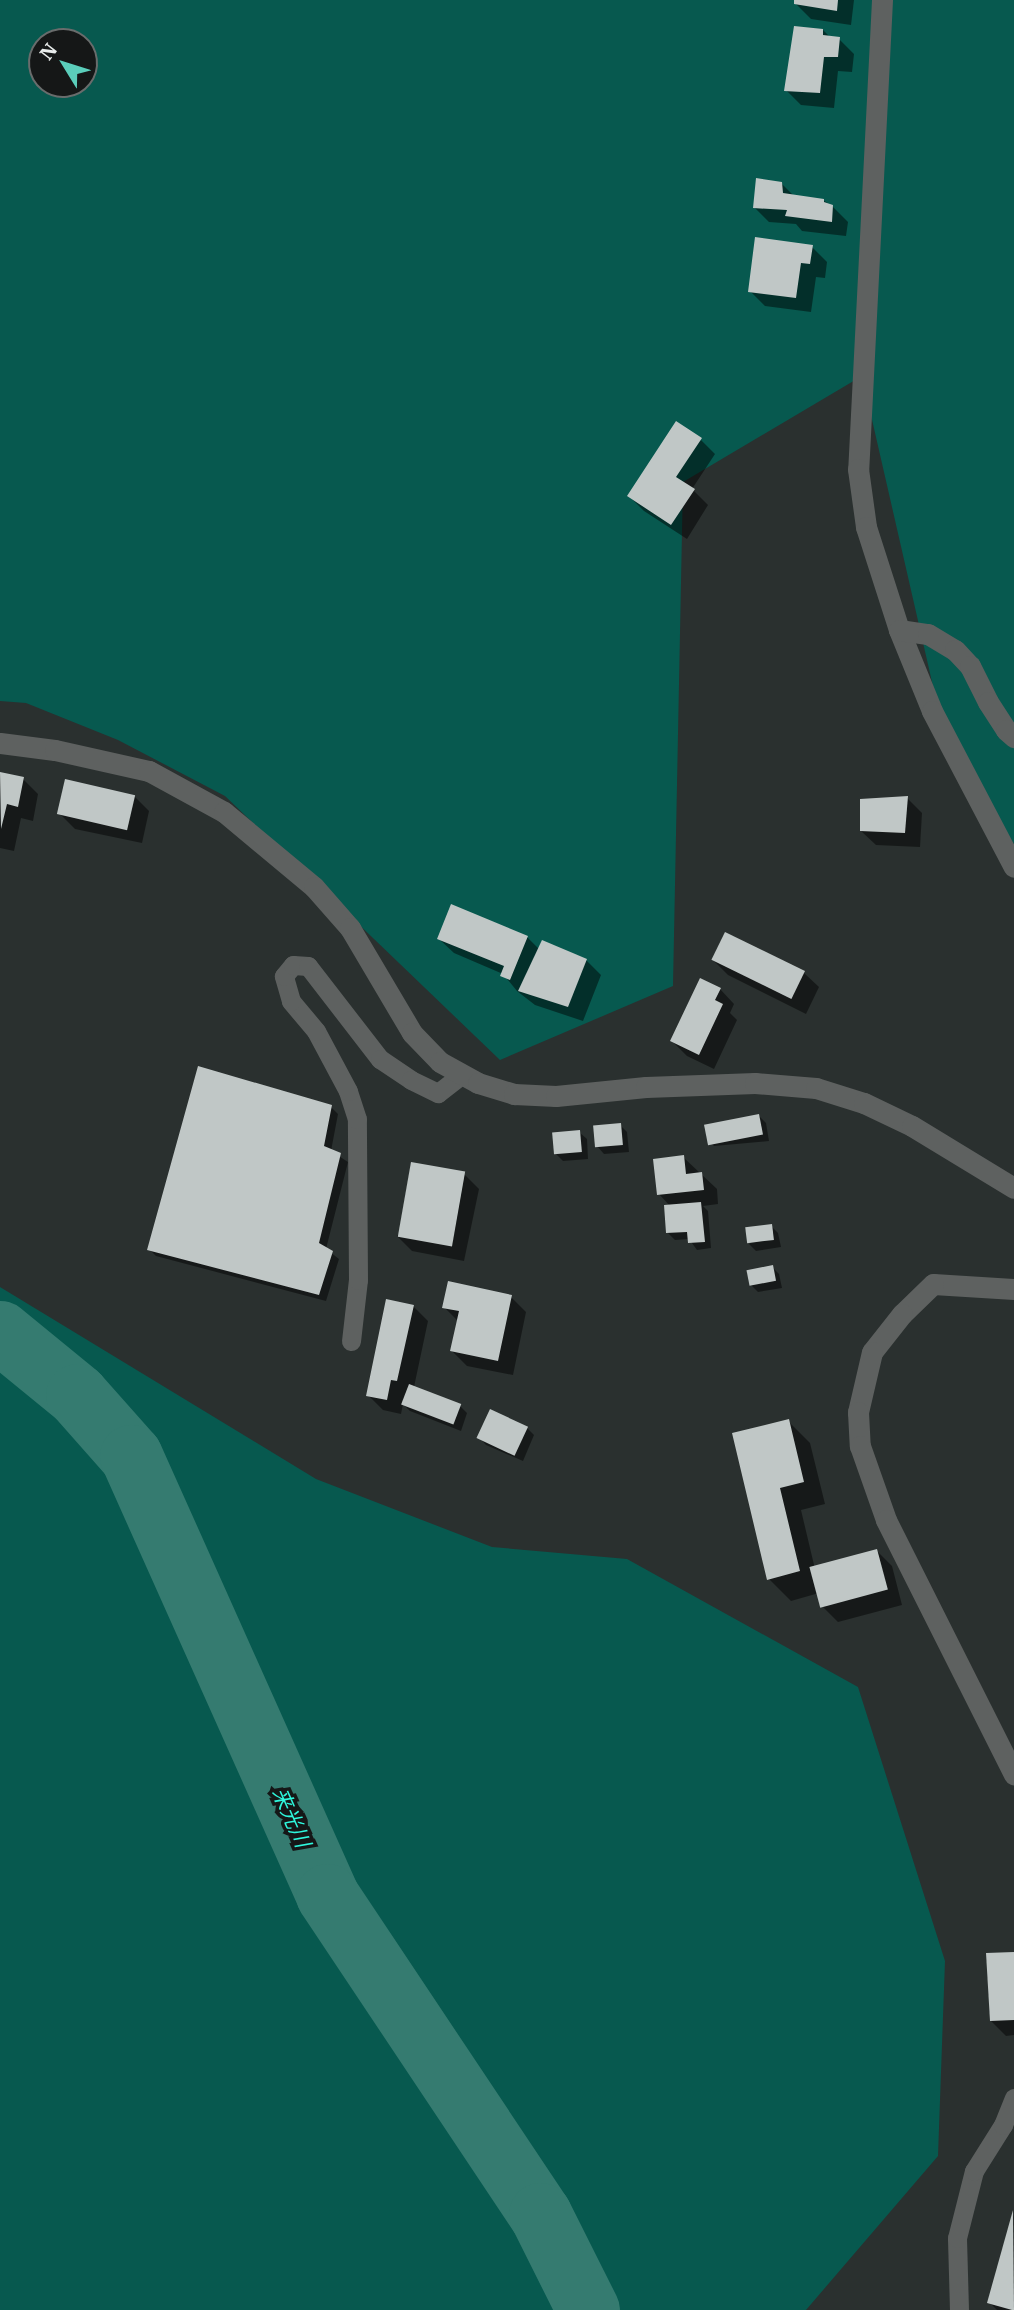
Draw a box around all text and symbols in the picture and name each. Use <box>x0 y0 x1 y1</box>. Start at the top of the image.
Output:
north arrow <box>28 28 98 98</box>
text: N <box>34 38 62 65</box>
water label: 来光川 <box>268 1783 316 1851</box>

